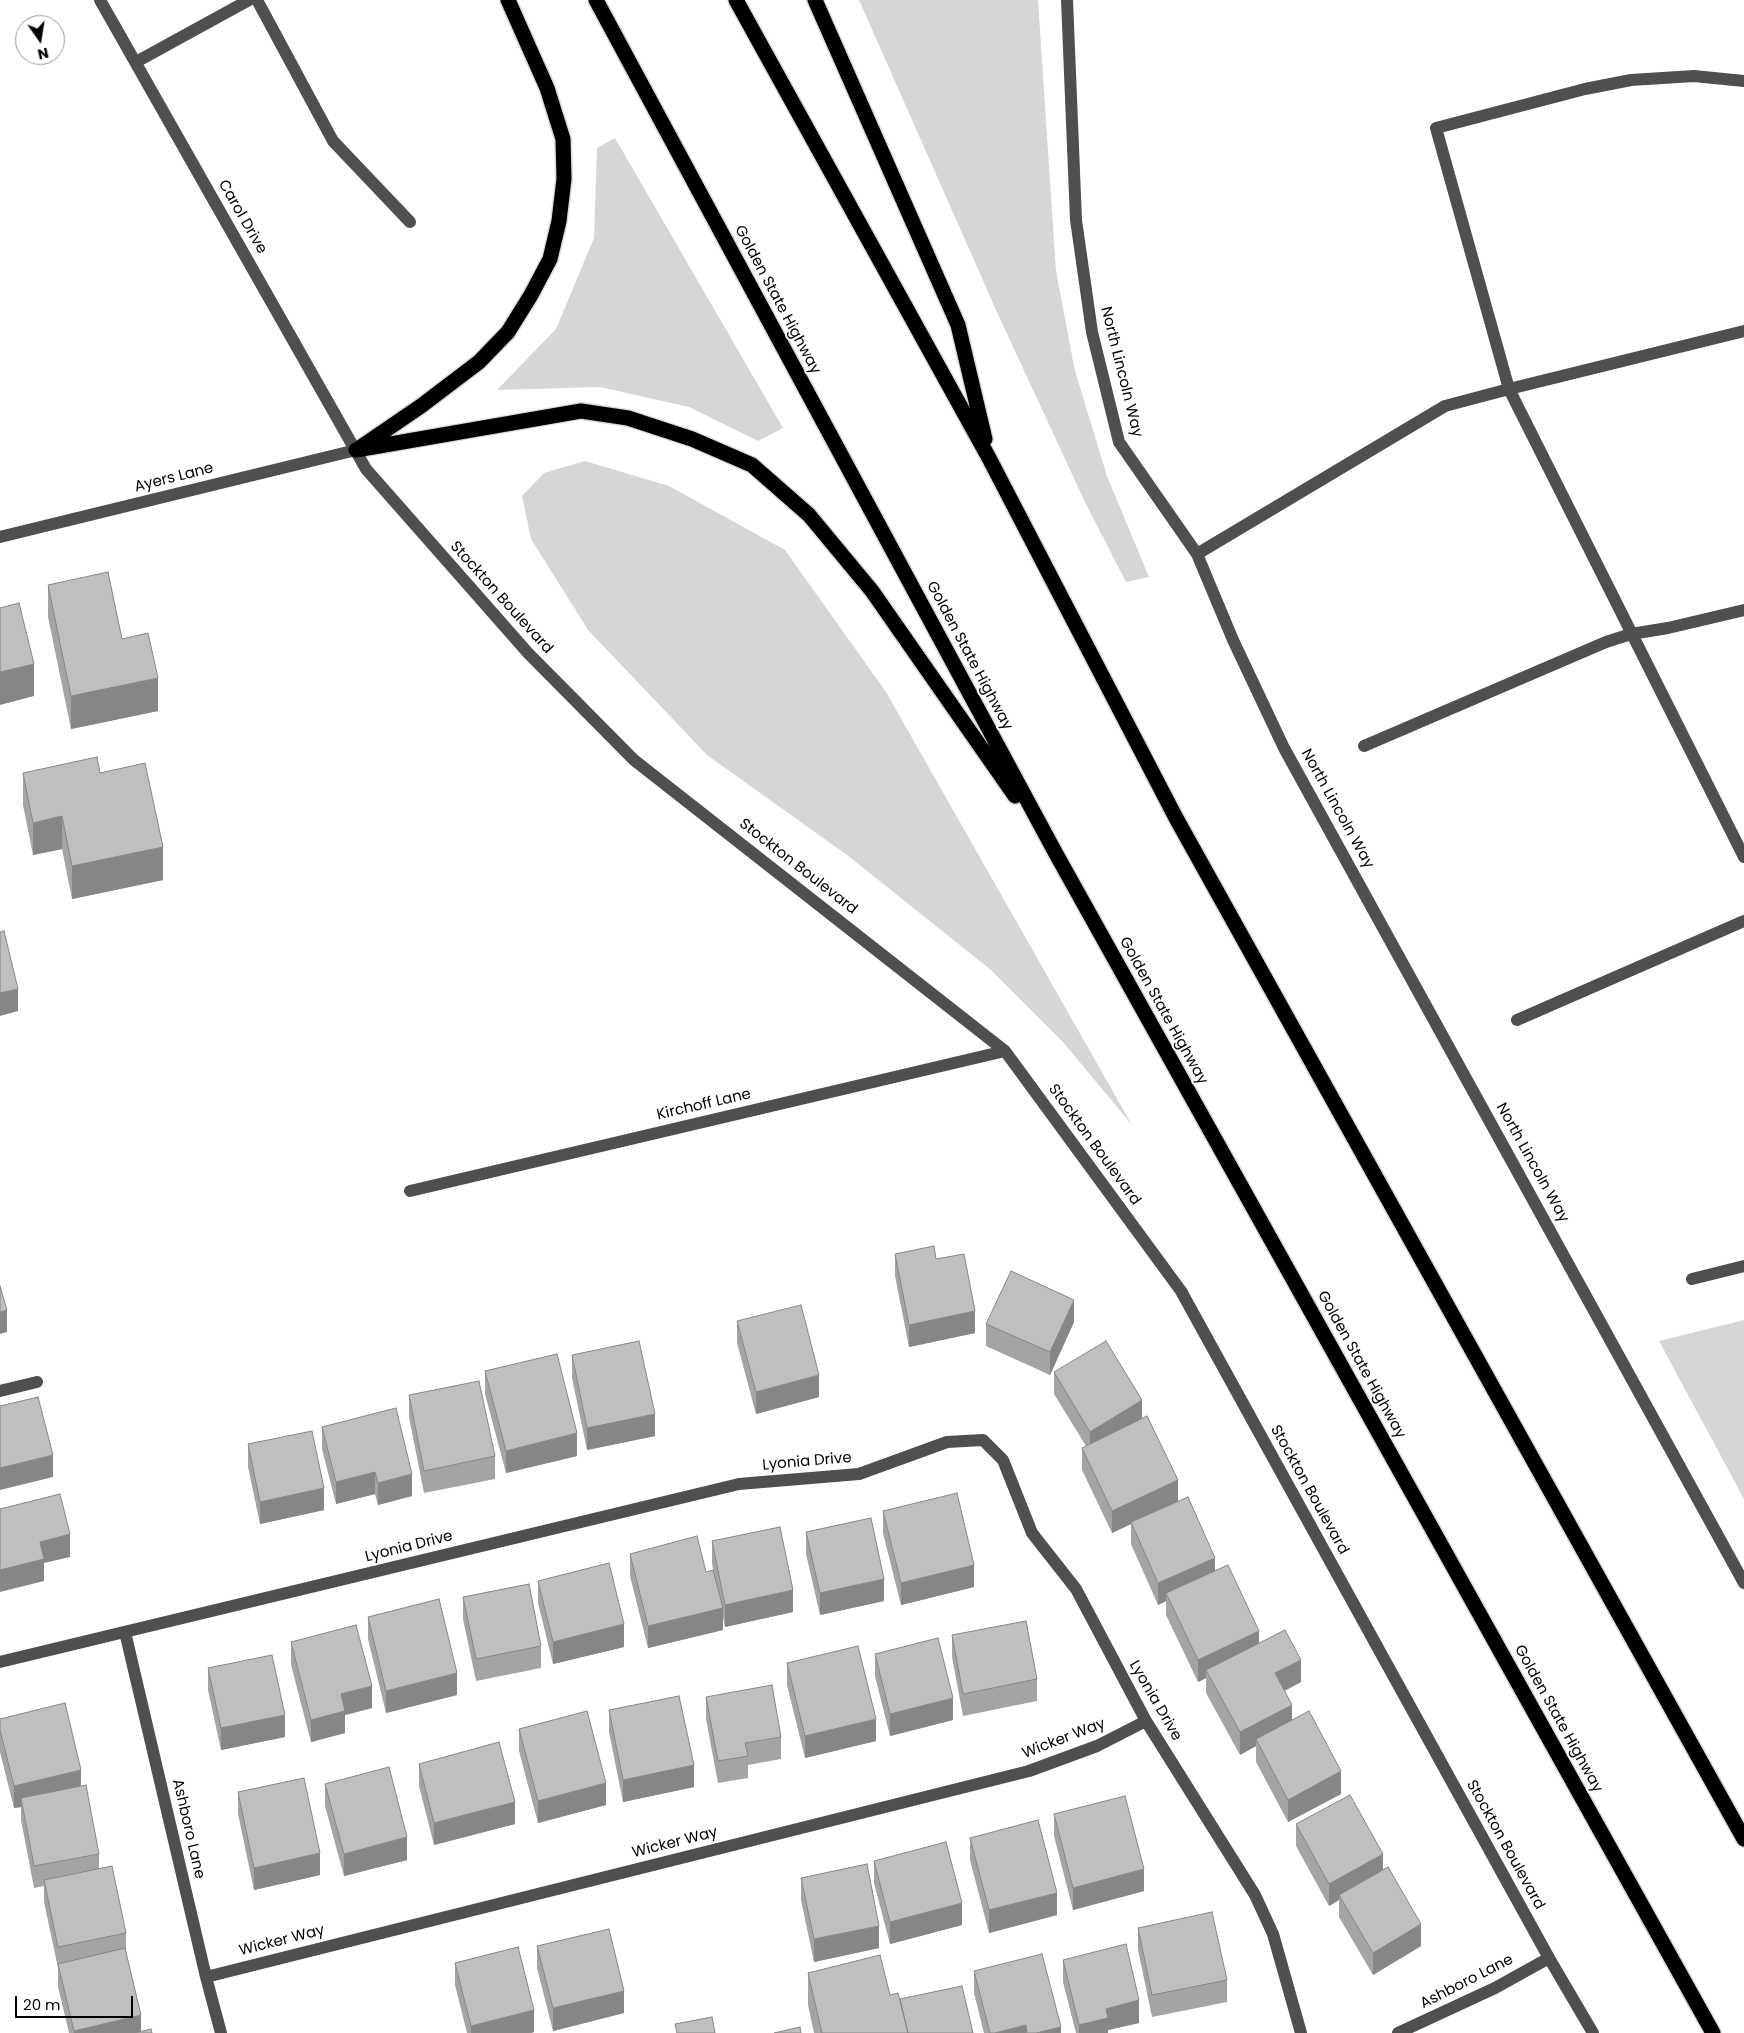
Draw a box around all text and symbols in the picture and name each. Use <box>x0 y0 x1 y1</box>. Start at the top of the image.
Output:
north arrow <box>15 15 65 65</box>
text: N <box>36 43 51 65</box>
street label: Carol Drive <box>214 177 270 257</box>
street label: Golden State Highway <box>730 223 824 377</box>
street label: North Lincoln Way <box>1096 305 1146 439</box>
street label: Ayers Lane <box>133 459 215 497</box>
street label: Stockton Boulevard <box>446 538 556 658</box>
street label: Golden State Highway <box>922 579 1016 733</box>
street label: North Lincoln Way <box>1297 746 1377 872</box>
street label: Stockton Boulevard <box>735 815 861 919</box>
street label: Golden State Highway <box>1115 934 1211 1088</box>
street label: Stockton Boulevard <box>1044 1081 1144 1209</box>
street label: Kirchoff Lane <box>655 1085 753 1125</box>
street label: North Lincoln Way <box>1492 1100 1572 1226</box>
street label: Golden State Highway <box>1313 1288 1409 1442</box>
street label: Stockton Boulevard <box>1266 1422 1352 1558</box>
street label: Lyonia Drive <box>762 1449 852 1475</box>
street label: Lyonia Drive <box>363 1527 455 1567</box>
street label: Golden State Highway <box>1510 1642 1606 1796</box>
street label: Lyonia Drive <box>1125 1658 1185 1744</box>
street label: Wicker Way <box>1020 1715 1108 1763</box>
street label: Ashboro Lane <box>168 1777 208 1881</box>
street label: Stockton Boulevard <box>1462 1777 1548 1913</box>
street label: Wicker Way <box>630 1824 720 1862</box>
street label: Wicker Way <box>237 1922 327 1960</box>
street label: Ashboro Lane <box>1417 1951 1517 2013</box>
scale bar <box>18 1986 135 2018</box>
text: 20 m <box>23 1994 61 2015</box>

